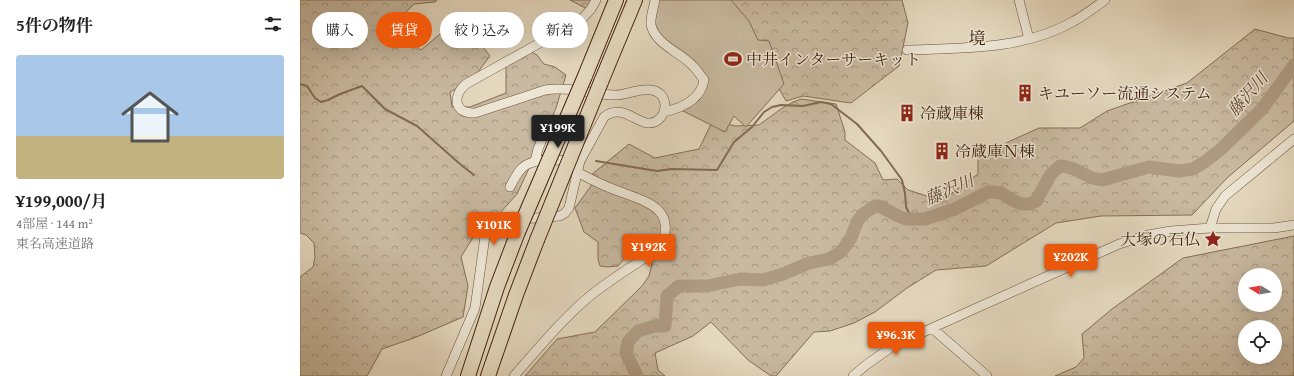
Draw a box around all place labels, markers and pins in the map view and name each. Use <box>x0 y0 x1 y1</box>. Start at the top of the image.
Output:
place label: 中井インターサーキット <box>746 47 921 71</box>
sports icon: 中井インターサーキット <box>723 49 743 69</box>
place label: キユーソー流通システム <box>1038 81 1212 105</box>
building icon: キユーソー流通システム <box>1015 83 1035 103</box>
place label: 冷蔵庫棟 <box>920 101 984 125</box>
building icon: 冷蔵庫棟 <box>897 103 917 123</box>
pin: ¥199K <box>530 115 586 149</box>
place label: 冷蔵庫Ｎ棟 <box>955 139 1035 163</box>
building icon: 冷蔵庫Ｎ棟 <box>932 141 952 161</box>
pin: ¥101K <box>466 212 522 246</box>
place label: 大塚の石仏 <box>1120 227 1200 251</box>
place icon: 大塚の石仏 <box>1203 229 1223 249</box>
pin: ¥192K <box>621 234 677 268</box>
pin: ¥202K <box>1043 244 1099 278</box>
pin: ¥96.3K <box>863 322 929 356</box>

